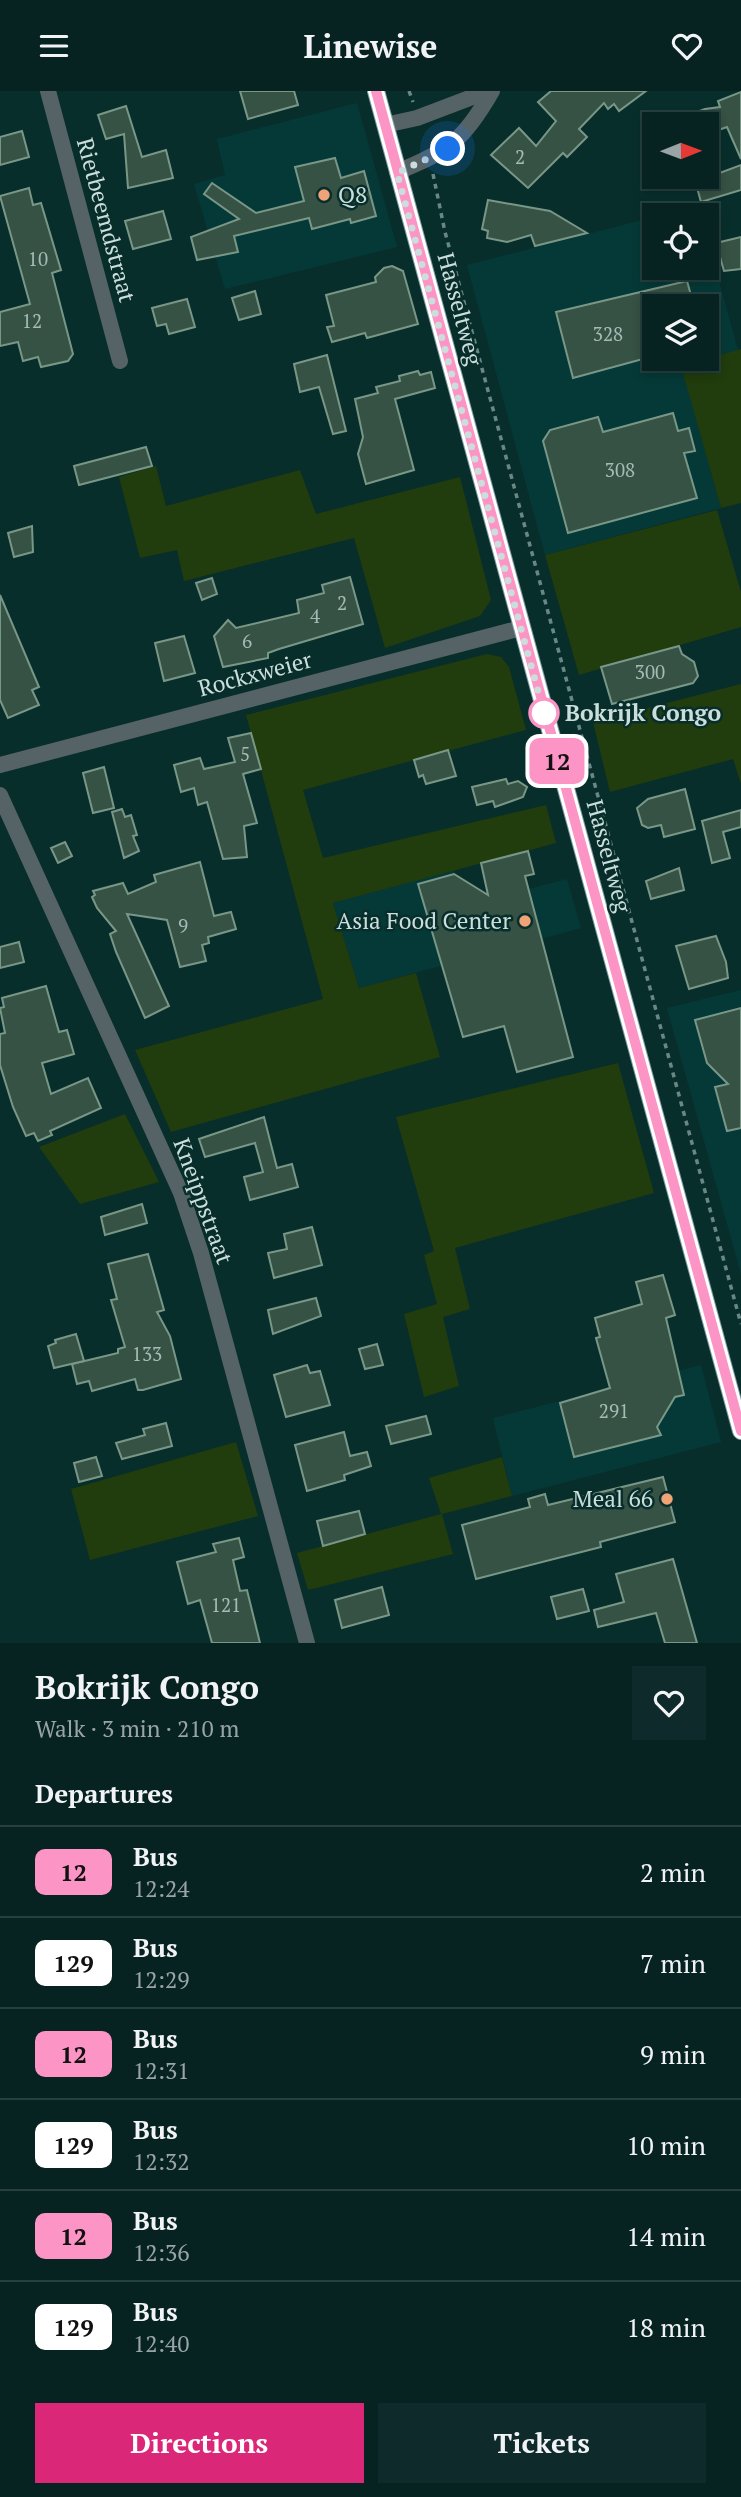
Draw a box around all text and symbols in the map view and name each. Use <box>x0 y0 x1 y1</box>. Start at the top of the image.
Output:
text: Linewise <box>303 25 438 67</box>
icon: menu <box>35 27 73 65</box>
icon: heart <box>668 27 706 65</box>
north arrow <box>642 112 719 189</box>
map controls <box>642 112 719 371</box>
your location <box>430 131 465 166</box>
street label: Rietbeemdstraat <box>70 134 143 306</box>
house number: 2 <box>515 144 525 169</box>
place label: Q8 <box>338 179 367 210</box>
marker: Q8 <box>316 187 332 203</box>
button: locate <box>642 203 719 280</box>
house number: 10 <box>28 246 48 271</box>
street label: Hasseltweg <box>431 249 491 370</box>
button: layers <box>642 294 719 371</box>
house number: 12 <box>22 308 42 333</box>
house number: 328 <box>593 321 623 346</box>
house number: 308 <box>605 457 635 482</box>
house number: 2 <box>337 590 347 615</box>
house number: 4 <box>310 603 321 628</box>
house number: 6 <box>242 628 252 653</box>
street label: Rockxweier <box>195 643 315 704</box>
house number: 300 <box>635 659 665 684</box>
place label: Bokrijk Congo <box>565 697 721 728</box>
marker: Bokrijk Congo <box>529 698 559 728</box>
line badge: 12 <box>526 738 588 784</box>
house number: 5 <box>240 741 250 766</box>
text: 12 <box>543 745 571 777</box>
street label: Hasseltweg <box>580 796 640 917</box>
place label: Asia Food Center <box>336 905 511 936</box>
house number: 9 <box>178 913 188 938</box>
marker: Asia Food Center <box>517 913 533 929</box>
street label: Kneippstraat <box>166 1133 241 1269</box>
house number: 133 <box>132 1341 162 1366</box>
house number: 291 <box>599 1398 629 1423</box>
place label: Meal 66 <box>573 1483 653 1514</box>
marker: Meal 66 <box>659 1491 675 1507</box>
house number: 121 <box>211 1592 241 1617</box>
text: Bokrijk Congo <box>35 1665 259 1708</box>
button: heart <box>632 1666 706 1740</box>
text: Walk · 3 min · 210 m <box>35 1713 239 1744</box>
text: Departures <box>35 1776 173 1810</box>
text: Bus <box>133 1839 178 1873</box>
text: 2 min <box>640 1855 706 1889</box>
text: 12 <box>60 1856 87 1888</box>
text: 12:24 <box>133 1873 190 1904</box>
text: Bus <box>133 1930 178 1964</box>
text: 7 min <box>640 1946 706 1980</box>
text: 129 <box>53 1947 94 1979</box>
text: 12:29 <box>133 1964 190 1995</box>
text: Bus <box>133 2021 178 2055</box>
text: 9 min <box>640 2037 706 2071</box>
text: 12 <box>60 2038 87 2070</box>
text: 12:31 <box>133 2055 190 2086</box>
text: Bus <box>133 2112 178 2146</box>
text: 10 min <box>626 2128 706 2162</box>
text: 129 <box>53 2129 94 2161</box>
text: 12:32 <box>133 2146 190 2177</box>
text: Bus <box>133 2203 178 2237</box>
text: 14 min <box>626 2219 706 2253</box>
text: 12 <box>60 2220 87 2252</box>
text: 12:36 <box>133 2237 190 2268</box>
text: Bus <box>133 2294 178 2328</box>
text: 18 min <box>626 2310 706 2344</box>
text: 129 <box>53 2311 94 2343</box>
text: 12:40 <box>133 2328 190 2359</box>
button: Directions <box>35 2403 364 2483</box>
button: Tickets <box>378 2403 706 2483</box>

